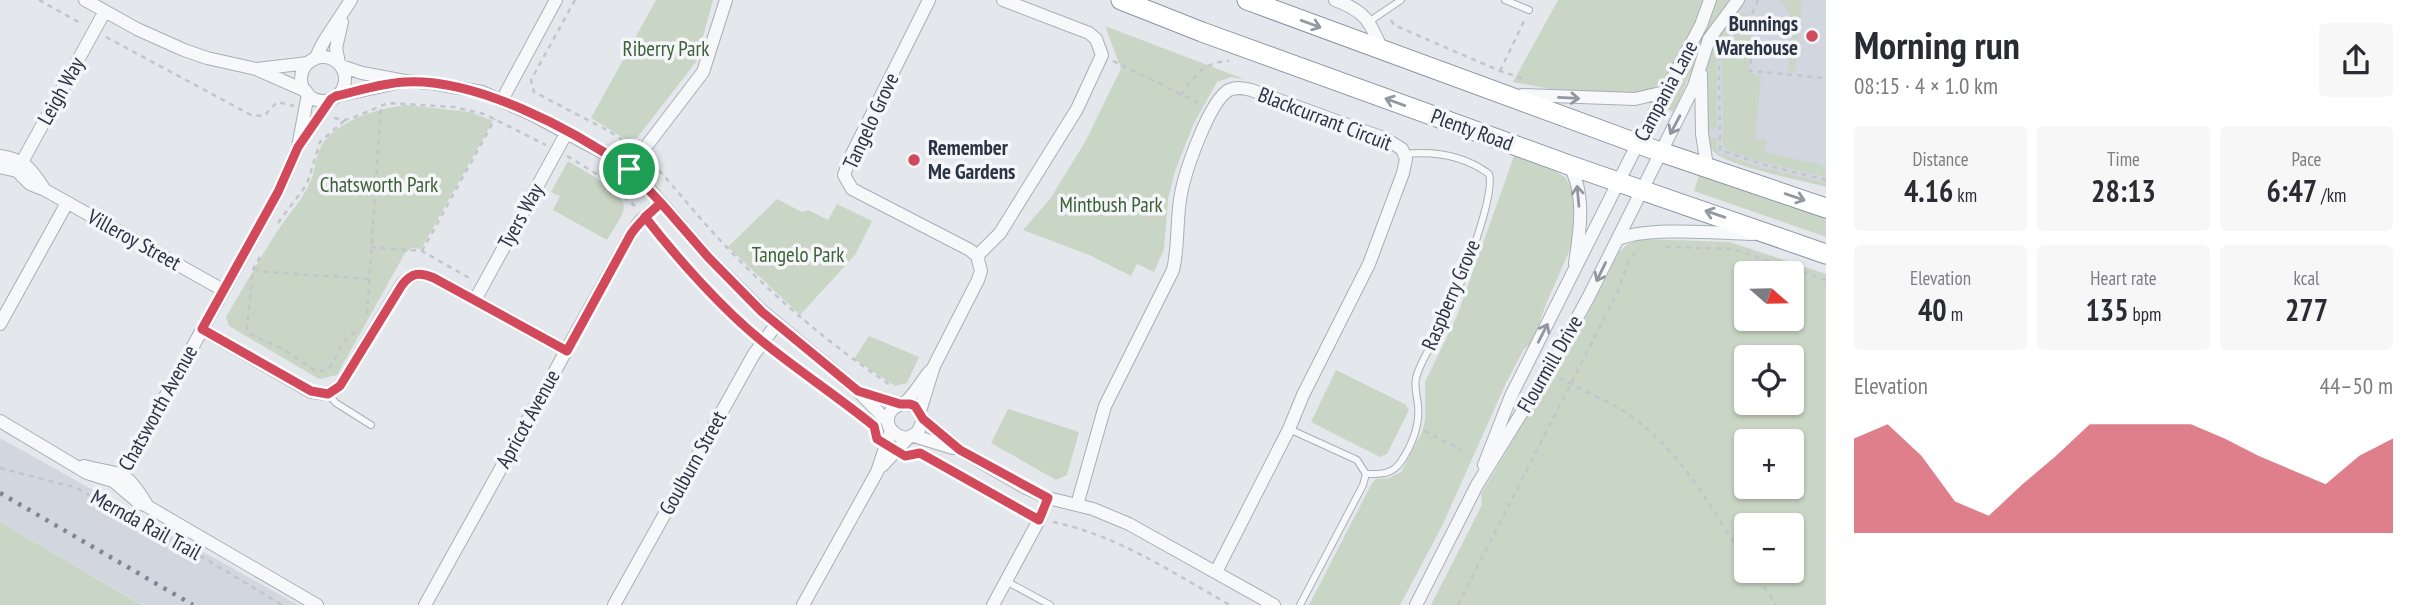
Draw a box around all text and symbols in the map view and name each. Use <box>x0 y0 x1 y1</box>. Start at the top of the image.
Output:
place label: Bunnings Warehouse <box>1715 10 1798 61</box>
one-way arrow <box>1299 18 1321 31</box>
text: Morning run <box>1854 20 2020 69</box>
button: share <box>2319 23 2393 97</box>
marker: Bunnings Warehouse <box>1804 28 1820 44</box>
park label: Riberry Park <box>623 35 709 62</box>
street label: Campania Lane <box>1628 36 1703 146</box>
street label: Leigh Way <box>31 52 90 129</box>
street label: Tangelo Grove <box>837 68 905 173</box>
text: 08:15 · 4 × 1.0 km <box>1854 71 1998 100</box>
street label: Blackcurrant Circuit <box>1254 81 1396 157</box>
one-way arrow <box>1557 91 1580 104</box>
one-way arrow <box>1384 95 1406 107</box>
street label: Plenty Road <box>1427 102 1517 157</box>
one-way arrow <box>1667 114 1681 135</box>
place label: Remember Me Gardens <box>928 134 1015 185</box>
pin <box>599 139 659 199</box>
text: Distance <box>1913 147 1968 171</box>
text: Time <box>2107 147 2140 171</box>
text: Pace <box>2292 147 2321 171</box>
icon: arrive <box>610 150 648 188</box>
marker: Remember Me Gardens <box>906 152 922 168</box>
park label: Chatsworth Park <box>320 171 438 198</box>
text: 4.16 <box>1904 171 1953 210</box>
text: 28:13 <box>2091 171 2156 210</box>
text: 6:47 <box>2267 171 2317 210</box>
street label: Tyers Way <box>492 178 549 253</box>
text: km <box>1953 183 1977 207</box>
text: /km <box>2317 183 2346 207</box>
one-way arrow <box>1571 185 1584 208</box>
park label: Mintbush Park <box>1059 191 1163 218</box>
one-way arrow <box>1783 192 1805 204</box>
street label: Villeroy Street <box>82 202 186 276</box>
one-way arrow <box>1705 207 1727 220</box>
street label: Raspberry Grove <box>1415 235 1486 354</box>
park label: Tangelo Park <box>752 241 844 268</box>
one-way arrow <box>1594 261 1607 282</box>
north arrow <box>1734 261 1804 331</box>
map controls <box>1734 261 1804 583</box>
text: Elevation <box>1910 266 1971 290</box>
text: Heart rate <box>2090 266 2157 290</box>
text: kcal <box>2294 266 2319 290</box>
text: 40 <box>1918 290 1947 329</box>
text: 135 <box>2086 290 2129 329</box>
text: 277 <box>2285 290 2328 329</box>
text: m <box>1947 302 1963 326</box>
text: bpm <box>2129 302 2161 326</box>
street label: Flourmill Drive <box>1511 310 1588 417</box>
one-way arrow <box>1537 323 1551 344</box>
street label: Chatsworth Avenue <box>112 340 203 475</box>
button: locate <box>1734 345 1804 415</box>
street label: Apricot Avenue <box>489 365 566 473</box>
text: Elevation <box>1854 371 1928 400</box>
text: 44–50 m <box>2320 371 2393 400</box>
street label: Goulburn Street <box>653 406 732 519</box>
button: + <box>1734 429 1804 499</box>
street label: Mernda Rail Trail <box>86 483 206 566</box>
button: − <box>1734 513 1804 583</box>

